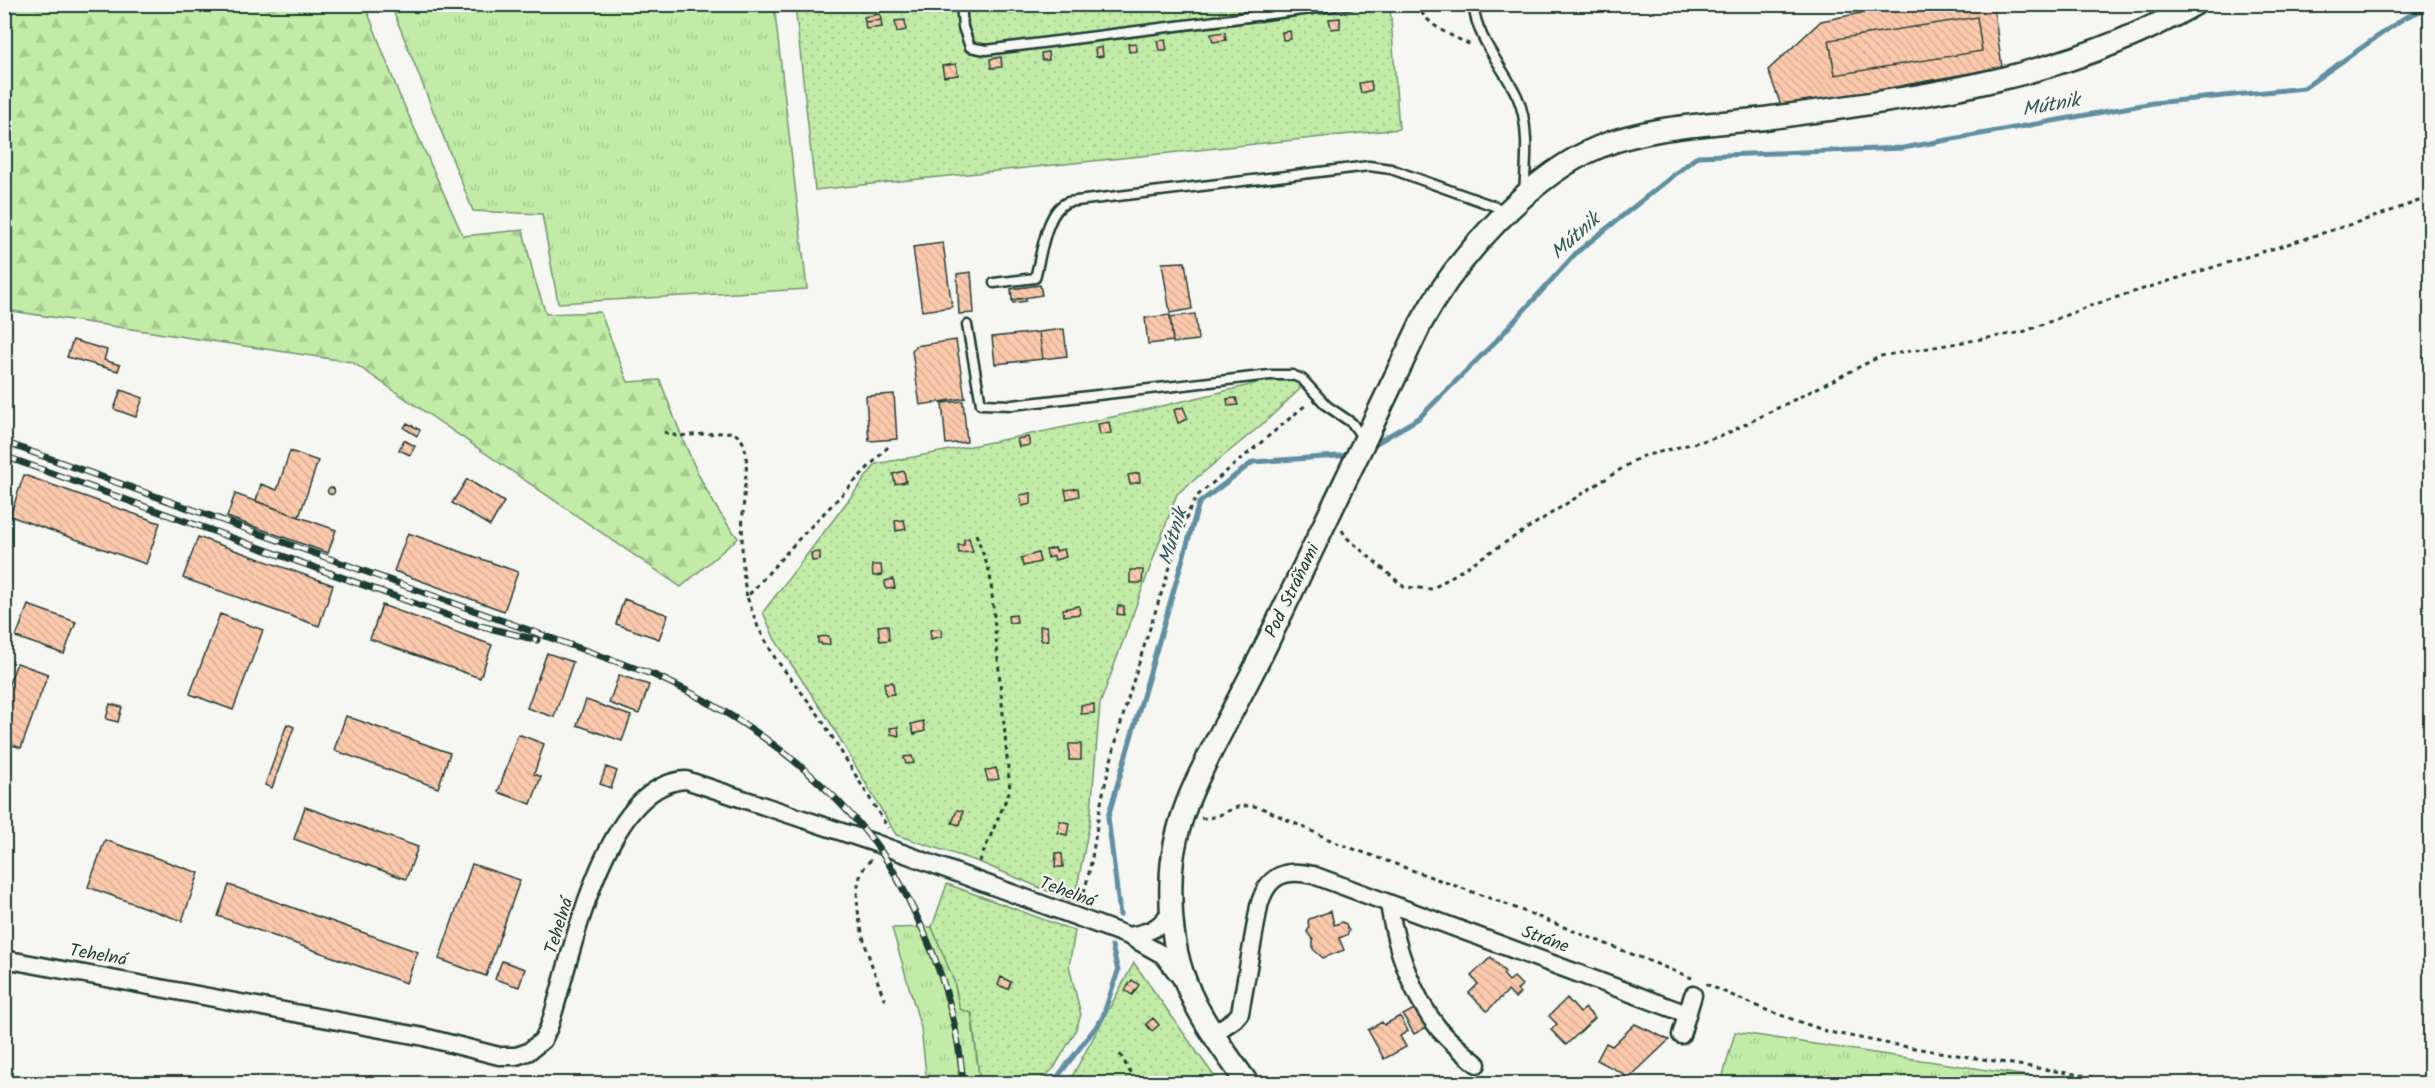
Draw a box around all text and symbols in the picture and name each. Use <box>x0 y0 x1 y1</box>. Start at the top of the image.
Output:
water label: Mútnik <box>2020 85 2085 127</box>
water label: Mútnik <box>1544 204 1610 268</box>
water label: Mútnik <box>1151 502 1198 569</box>
street label: Pod Stráňami <box>1258 538 1329 643</box>
street label: Tehelná <box>1035 869 1101 917</box>
street label: Tehelná <box>538 893 583 958</box>
street label: Stráne <box>1517 918 1573 962</box>
street label: Tehelná <box>67 937 131 976</box>

